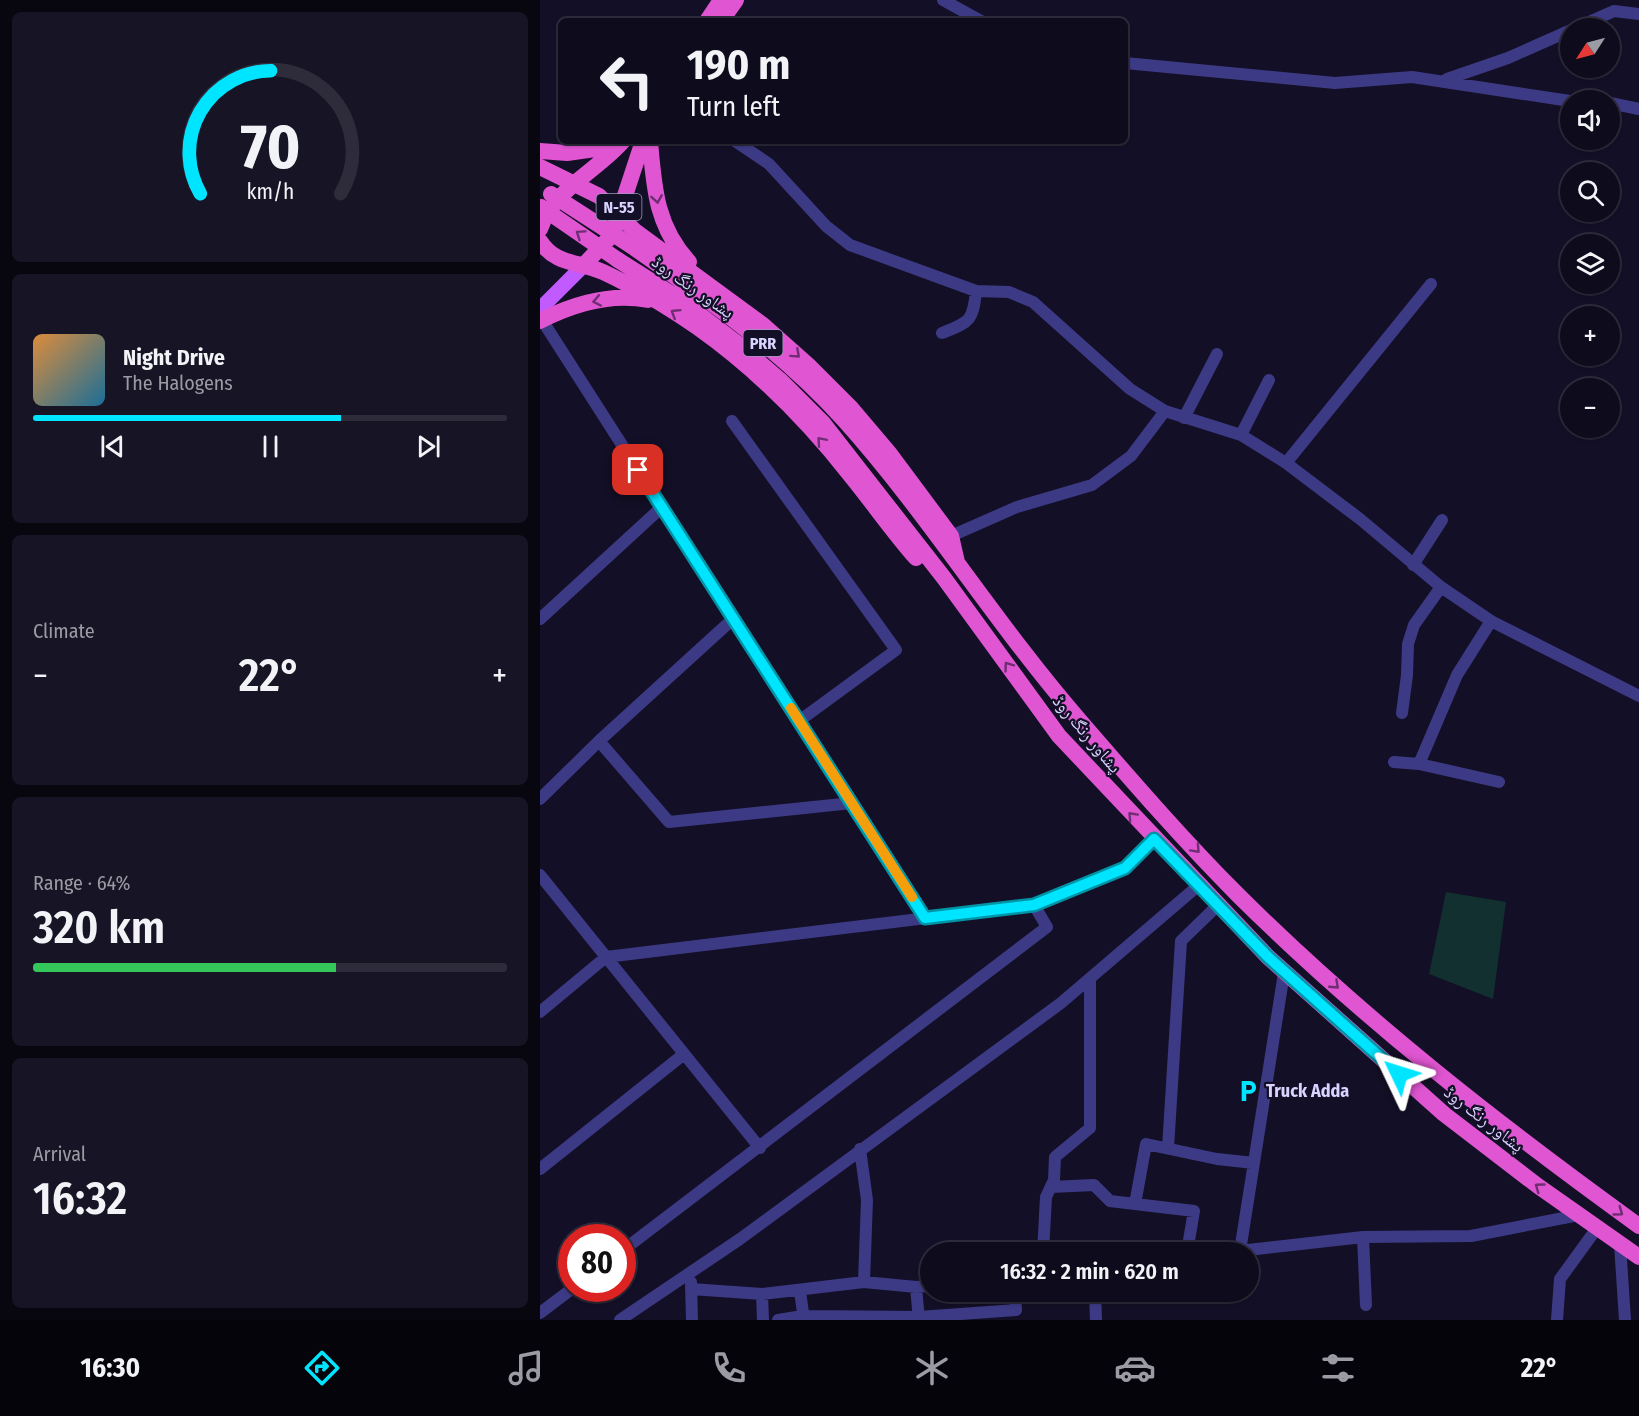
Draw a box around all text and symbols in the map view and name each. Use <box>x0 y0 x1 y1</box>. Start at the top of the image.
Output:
north arrow <box>1560 18 1620 78</box>
map controls <box>1560 18 1620 438</box>
text: 190 m <box>687 40 790 90</box>
icon: left <box>588 42 666 120</box>
button: sound <box>1560 90 1620 150</box>
text: Turn left <box>687 91 780 123</box>
text: 70 <box>240 110 300 185</box>
button: search <box>1560 162 1620 222</box>
text: km/h <box>246 179 294 205</box>
road number: N-55 <box>596 194 641 220</box>
one-way arrow <box>651 194 663 204</box>
one-way arrow <box>575 230 586 241</box>
button: layers <box>1560 234 1620 294</box>
street label: پشاور رنگ روڈ <box>648 251 738 323</box>
one-way arrow <box>592 294 602 307</box>
button: + <box>1560 306 1620 366</box>
one-way arrow <box>671 309 681 321</box>
road number: PRR <box>744 330 782 356</box>
text: Night Drive <box>123 344 225 371</box>
one-way arrow <box>789 347 800 358</box>
text: The Halogens <box>123 371 233 395</box>
button: − <box>1560 378 1620 438</box>
icon: previous <box>96 430 129 463</box>
icon: pause <box>254 430 287 463</box>
icon: next <box>412 430 445 463</box>
one-way arrow <box>817 437 828 448</box>
pin <box>612 444 663 495</box>
icon: arrive <box>621 453 654 486</box>
text: Climate <box>33 619 95 643</box>
text: 22° <box>239 649 301 703</box>
text: − <box>33 656 48 696</box>
text: + <box>492 656 507 696</box>
one-way arrow <box>1004 661 1015 672</box>
street label: پشاور رنگ روڈ <box>1048 690 1126 778</box>
one-way arrow <box>1128 812 1139 823</box>
one-way arrow <box>1188 842 1199 853</box>
text: Range · 64% <box>33 871 130 895</box>
text: 320 km <box>33 901 165 955</box>
one-way arrow <box>1328 978 1339 989</box>
position arrow <box>1367 1042 1431 1106</box>
parking icon: Truck Adda <box>1235 1078 1261 1104</box>
place label: Truck Adda <box>1266 1080 1349 1102</box>
street label: پشاور رنگ روڈ <box>1440 1081 1528 1157</box>
text: Arrival <box>33 1142 86 1166</box>
text: 16:32 <box>33 1172 127 1226</box>
one-way arrow <box>1535 1183 1546 1194</box>
one-way arrow <box>1612 1204 1623 1215</box>
speed limit sign: 80 <box>558 1224 636 1302</box>
text: 16:32 · 2 min · 620 m <box>1000 1258 1179 1285</box>
icon: directions <box>301 1347 343 1389</box>
icon: music <box>505 1347 547 1389</box>
icon: phone <box>708 1347 750 1389</box>
icon: climate <box>911 1347 953 1389</box>
icon: car <box>1114 1347 1156 1389</box>
icon: filters <box>1317 1347 1359 1389</box>
text: 16:30 <box>81 1352 140 1384</box>
text: 22° <box>1521 1352 1558 1384</box>

